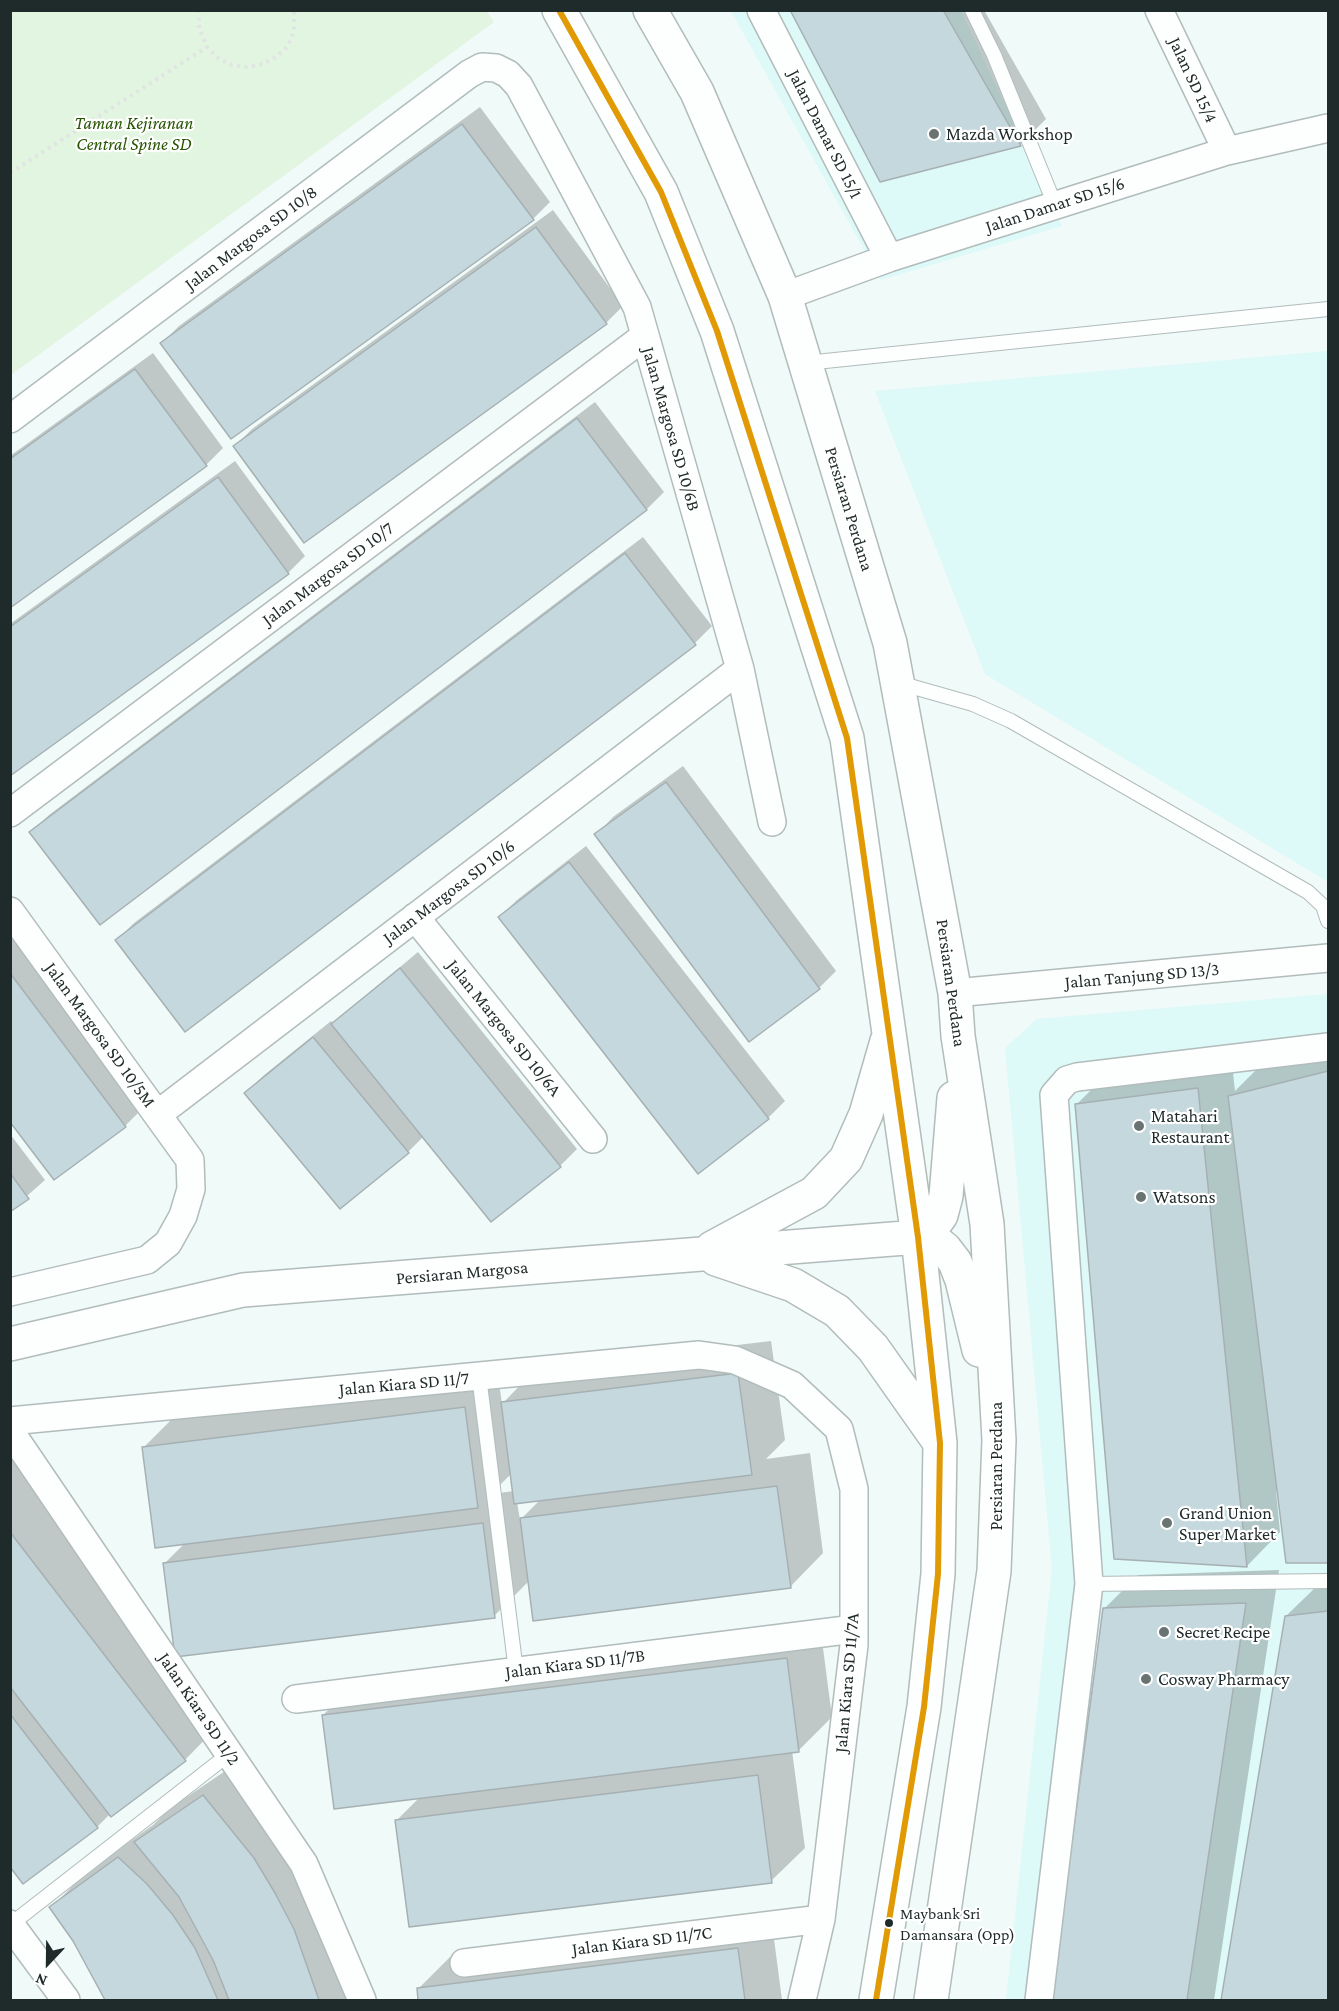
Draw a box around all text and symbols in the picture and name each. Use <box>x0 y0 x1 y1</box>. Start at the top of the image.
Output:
street label: Jalan SD 15/4 <box>1164 34 1222 126</box>
street label: Jalan Damar SD 15/1 <box>783 66 867 202</box>
park label: Taman Kejiranan Central Spine SD <box>75 112 193 154</box>
place label: Mazda Workshop <box>946 123 1073 145</box>
marker: Mazda Workshop <box>927 127 941 141</box>
street label: Jalan Damar SD 15/6 <box>983 172 1127 238</box>
street label: Jalan Margosa SD 10/8 <box>180 181 322 295</box>
street label: Jalan Margosa SD 10/6B <box>637 345 705 513</box>
street label: Persiaran Perdana <box>820 444 878 574</box>
street label: Jalan Margosa SD 10/7 <box>258 517 398 631</box>
street label: Jalan Margosa SD 10/6 <box>379 835 519 949</box>
street label: Persiaran Perdana <box>931 918 971 1048</box>
street label: Jalan Margosa SD 10/6A <box>442 955 566 1101</box>
street label: Jalan Margosa SD 10/5M <box>40 958 160 1112</box>
street label: Jalan Tanjung SD 13/3 <box>1064 958 1220 994</box>
place label: Matahari Restaurant <box>1151 1105 1229 1148</box>
marker: Matahari Restaurant <box>1132 1119 1146 1133</box>
place label: Watsons <box>1153 1186 1216 1208</box>
marker: Watsons <box>1134 1190 1148 1204</box>
street label: Persiaran Margosa <box>395 1256 529 1290</box>
street label: Jalan Kiara SD 11/7 <box>338 1368 470 1400</box>
street label: Persiaran Perdana <box>985 1402 1007 1530</box>
place label: Grand Union Super Market <box>1179 1502 1276 1544</box>
marker: Grand Union Super Market <box>1160 1516 1174 1530</box>
street label: Jalan Kiara SD 11/7A <box>830 1612 864 1754</box>
place label: Secret Recipe <box>1176 1621 1270 1643</box>
marker: Secret Recipe <box>1157 1625 1171 1639</box>
street label: Jalan Kiara SD 11/7B <box>504 1645 646 1683</box>
street label: Jalan Kiara SD 11/2 <box>153 1649 245 1769</box>
place label: Cosway Pharmacy <box>1158 1668 1289 1690</box>
marker: Cosway Pharmacy <box>1139 1672 1153 1686</box>
place label: Maybank Sri Damansara (Opp) <box>900 1904 1015 1942</box>
marker: Maybank Sri Damansara (Opp) <box>883 1917 895 1929</box>
street label: Jalan Kiara SD 11/7C <box>571 1922 713 1960</box>
north arrow <box>18 1933 78 1993</box>
text: N <box>33 1970 49 1990</box>

